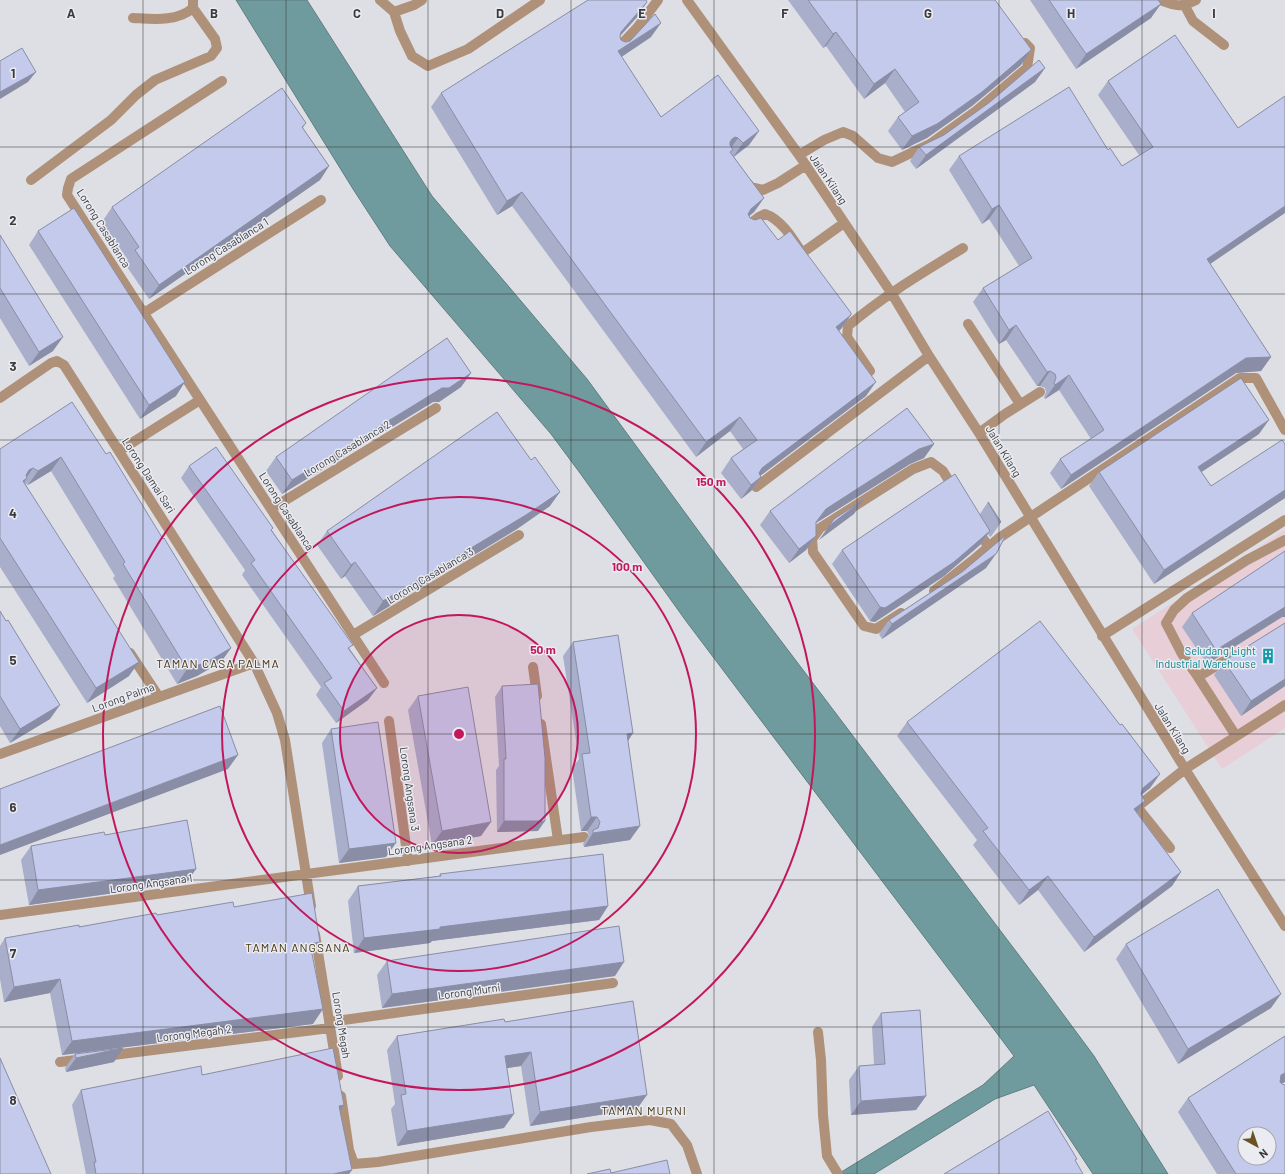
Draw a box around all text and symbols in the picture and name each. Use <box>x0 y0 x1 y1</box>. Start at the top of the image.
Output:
text: A <box>67 5 76 21</box>
text: B <box>210 5 218 21</box>
text: C <box>353 5 361 21</box>
text: D <box>496 5 504 21</box>
text: E <box>638 5 646 21</box>
text: F <box>781 5 789 21</box>
text: G <box>924 5 932 21</box>
text: H <box>1067 5 1075 21</box>
text: I <box>1212 5 1216 21</box>
text: 1 <box>11 65 15 81</box>
street label: Jalan Kilang <box>807 151 851 207</box>
street label: Lorong Casablanca <box>74 186 134 270</box>
text: 2 <box>9 212 17 228</box>
street label: Lorong Casablanca 1 <box>182 215 270 277</box>
text: 3 <box>9 358 17 374</box>
street label: Lorong Casablanca 2 <box>301 417 393 479</box>
street label: Jalan Kilang <box>984 423 1024 479</box>
street label: Lorong Damai Sari <box>120 435 178 515</box>
street label: Lorong Casablanca <box>257 469 317 553</box>
text: 150 m <box>696 474 726 488</box>
text: 4 <box>9 505 17 521</box>
street label: Lorong Casablanca 3 <box>384 544 476 606</box>
text: 100 m <box>612 559 642 573</box>
text: 50 m <box>530 642 556 656</box>
place label: Seludang Light Industrial Warehouse <box>1155 644 1256 670</box>
building icon: Seludang Light Industrial Warehouse <box>1259 647 1277 665</box>
text: 5 <box>9 652 17 668</box>
district label: TAMAN CASA PALMA <box>156 656 280 670</box>
street label: Lorong Palma <box>90 680 156 714</box>
street label: Jalan Kilang <box>1152 700 1194 756</box>
centre of rings <box>452 727 466 741</box>
street label: Lorong Angsana 3 <box>398 746 422 832</box>
text: 6 <box>10 799 17 815</box>
street label: Lorong Angsana 2 <box>387 833 473 857</box>
street label: Lorong Angsana 1 <box>109 871 193 895</box>
district label: TAMAN ANGSANA <box>245 940 351 954</box>
text: 7 <box>10 945 17 961</box>
street label: Lorong Murni <box>437 980 501 1002</box>
street label: Lorong Megah <box>330 991 354 1059</box>
street label: Lorong Megah 2 <box>156 1022 232 1044</box>
text: 8 <box>9 1092 17 1108</box>
district label: TAMAN MURNI <box>601 1103 687 1117</box>
north arrow <box>1237 1126 1277 1166</box>
text: N <box>1257 1147 1271 1161</box>

